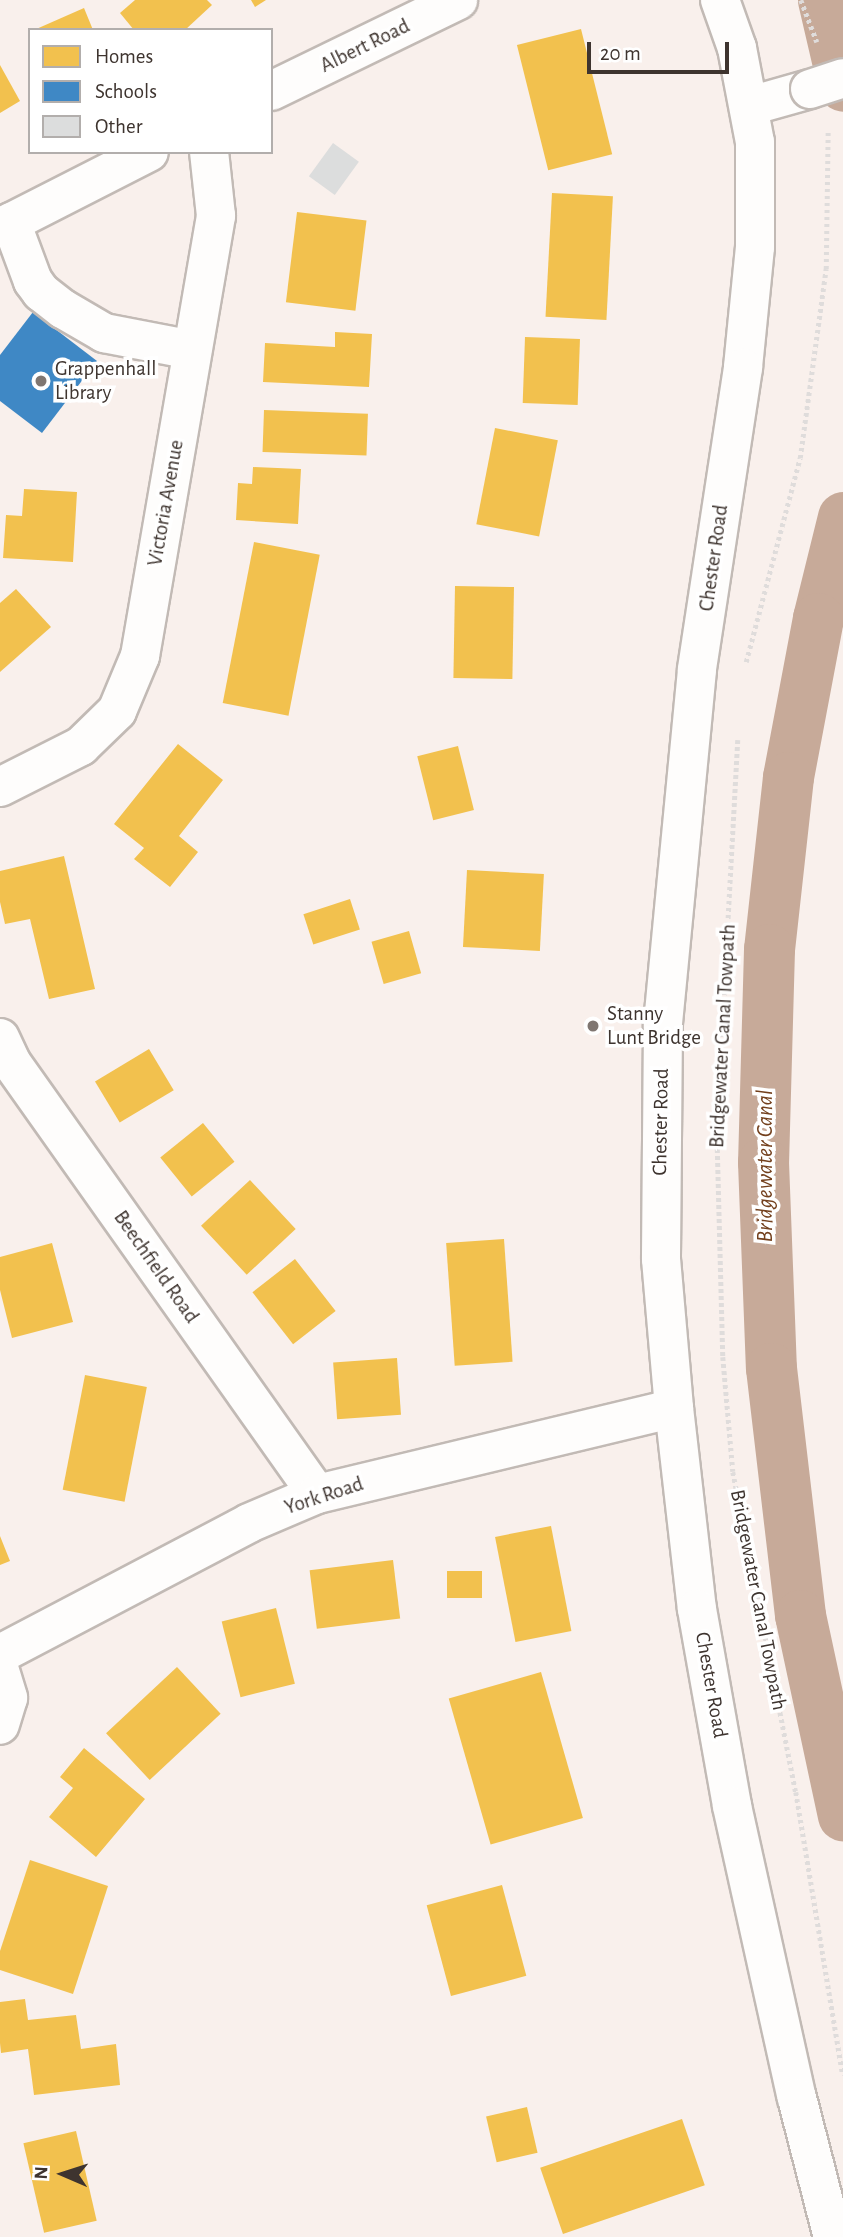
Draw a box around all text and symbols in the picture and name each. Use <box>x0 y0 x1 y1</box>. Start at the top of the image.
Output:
street label: Albert Road <box>316 14 414 78</box>
legend <box>28 28 273 154</box>
scale bar <box>591 28 733 72</box>
text: 20 m <box>600 43 641 64</box>
text: Homes <box>95 46 153 67</box>
text: Schools <box>95 81 157 102</box>
text: Other <box>95 116 142 137</box>
place label: Grappenhall Library <box>55 356 156 406</box>
marker: Grappenhall Library <box>33 373 49 389</box>
street label: Victoria Avenue <box>142 438 190 568</box>
street label: Chester Road <box>694 503 734 613</box>
street label: Bridgewater Canal Towpath <box>705 923 741 1149</box>
place label: Stanny Lunt Bridge <box>607 1001 701 1051</box>
marker: Stanny Lunt Bridge <box>585 1018 601 1034</box>
street label: Chester Road <box>647 1068 675 1176</box>
water label: Bridgewater Canal <box>752 1089 780 1243</box>
street label: Beechfield Road <box>108 1206 204 1328</box>
street label: York Road <box>281 1471 367 1521</box>
street label: Bridgewater Canal Towpath <box>724 1488 792 1712</box>
street label: Chester Road <box>689 1630 733 1740</box>
north arrow <box>28 2139 98 2209</box>
text: N <box>32 2166 51 2180</box>

